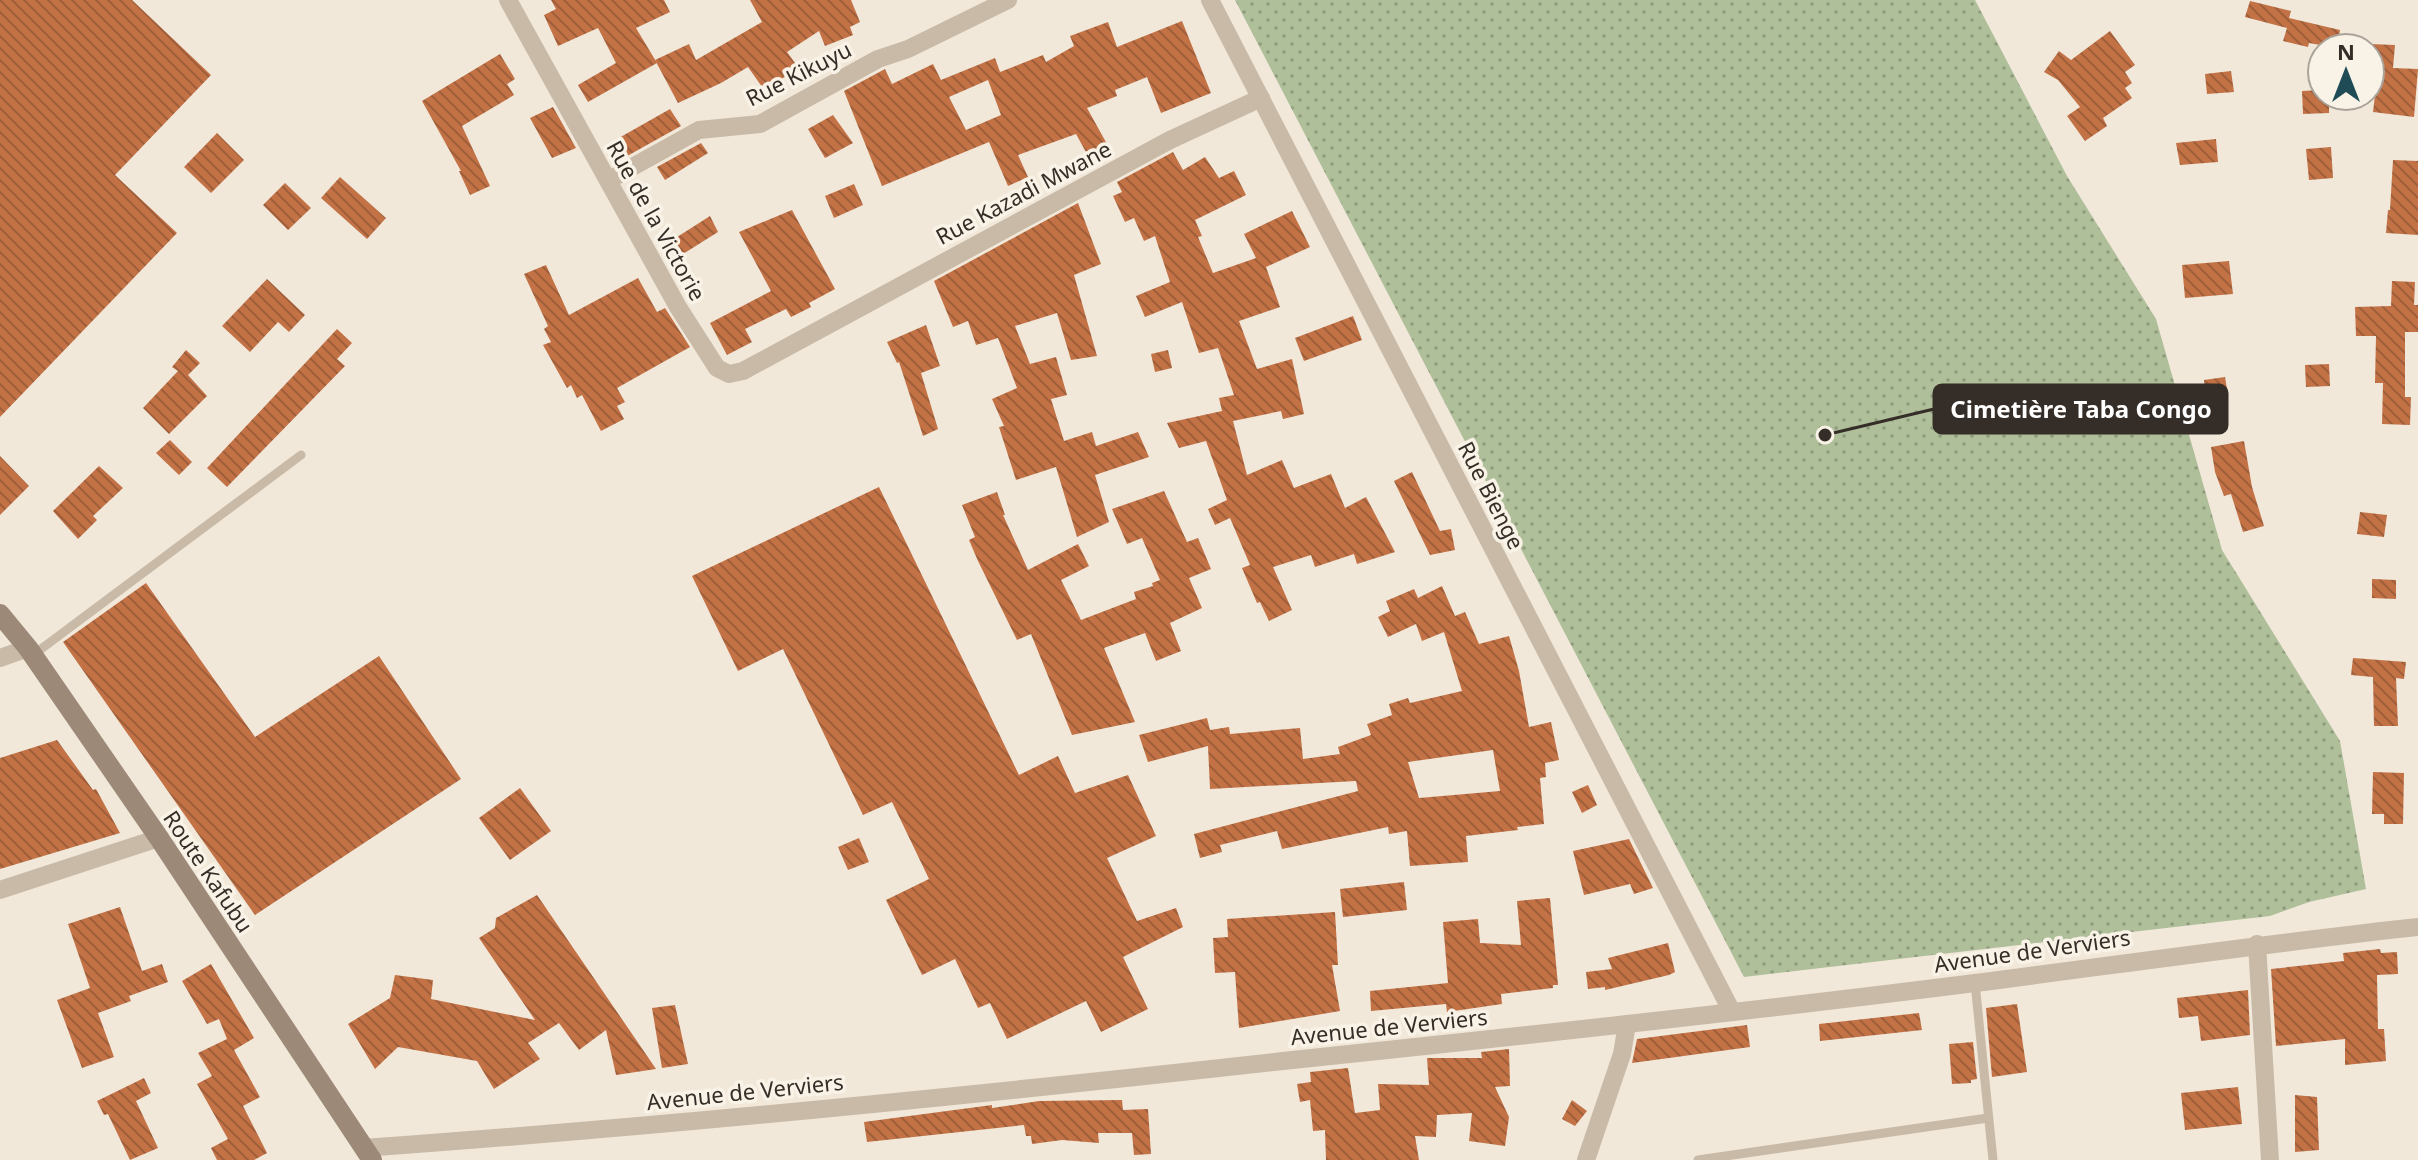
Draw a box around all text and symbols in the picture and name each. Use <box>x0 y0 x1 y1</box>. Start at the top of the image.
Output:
north arrow <box>2306 32 2386 112</box>
street label: Rue Kikuyu <box>740 34 856 112</box>
text: N <box>2337 36 2355 66</box>
street label: Rue Kazadi Mwane <box>930 133 1116 251</box>
street label: Rue de la Victorie <box>601 135 713 305</box>
callout: Cimetière Taba Congo <box>1934 385 2227 433</box>
text: Cimetière Taba Congo <box>1950 392 2212 425</box>
street label: Rue Bienge <box>1452 436 1532 554</box>
street label: Route Kafubu <box>157 804 261 938</box>
street label: Avenue de Verviers <box>1932 921 2132 979</box>
street label: Avenue de Verviers <box>1289 1001 1489 1051</box>
street label: Avenue de Verviers <box>645 1066 845 1116</box>

